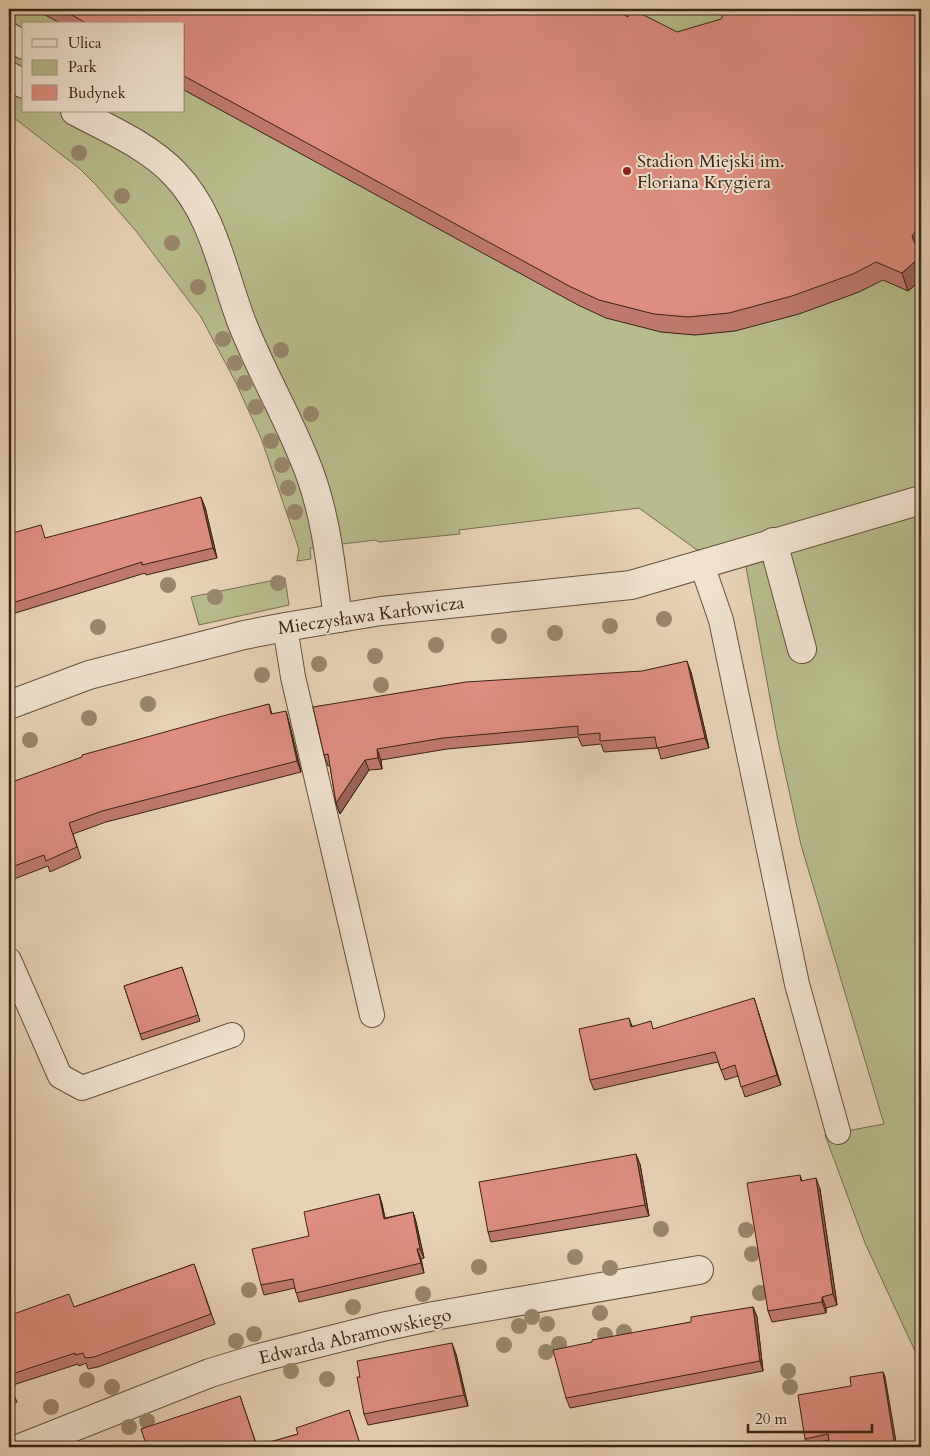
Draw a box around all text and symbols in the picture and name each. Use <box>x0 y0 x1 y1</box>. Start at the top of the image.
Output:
legend <box>22 22 185 112</box>
text: Ulica <box>68 33 102 53</box>
text: Park <box>68 57 97 77</box>
text: Budynek <box>68 83 126 103</box>
place label: Stadion Miejski im. Floriana Krygiera <box>637 149 785 195</box>
marker: Stadion Miejski im. Floriana Krygiera <box>621 165 633 177</box>
street label: Mieczysława Karłowicza <box>276 590 466 641</box>
street label: Edwarda Abramowskiego <box>257 1302 454 1371</box>
scale bar <box>748 1401 871 1433</box>
text: 20 m <box>755 1409 787 1429</box>

